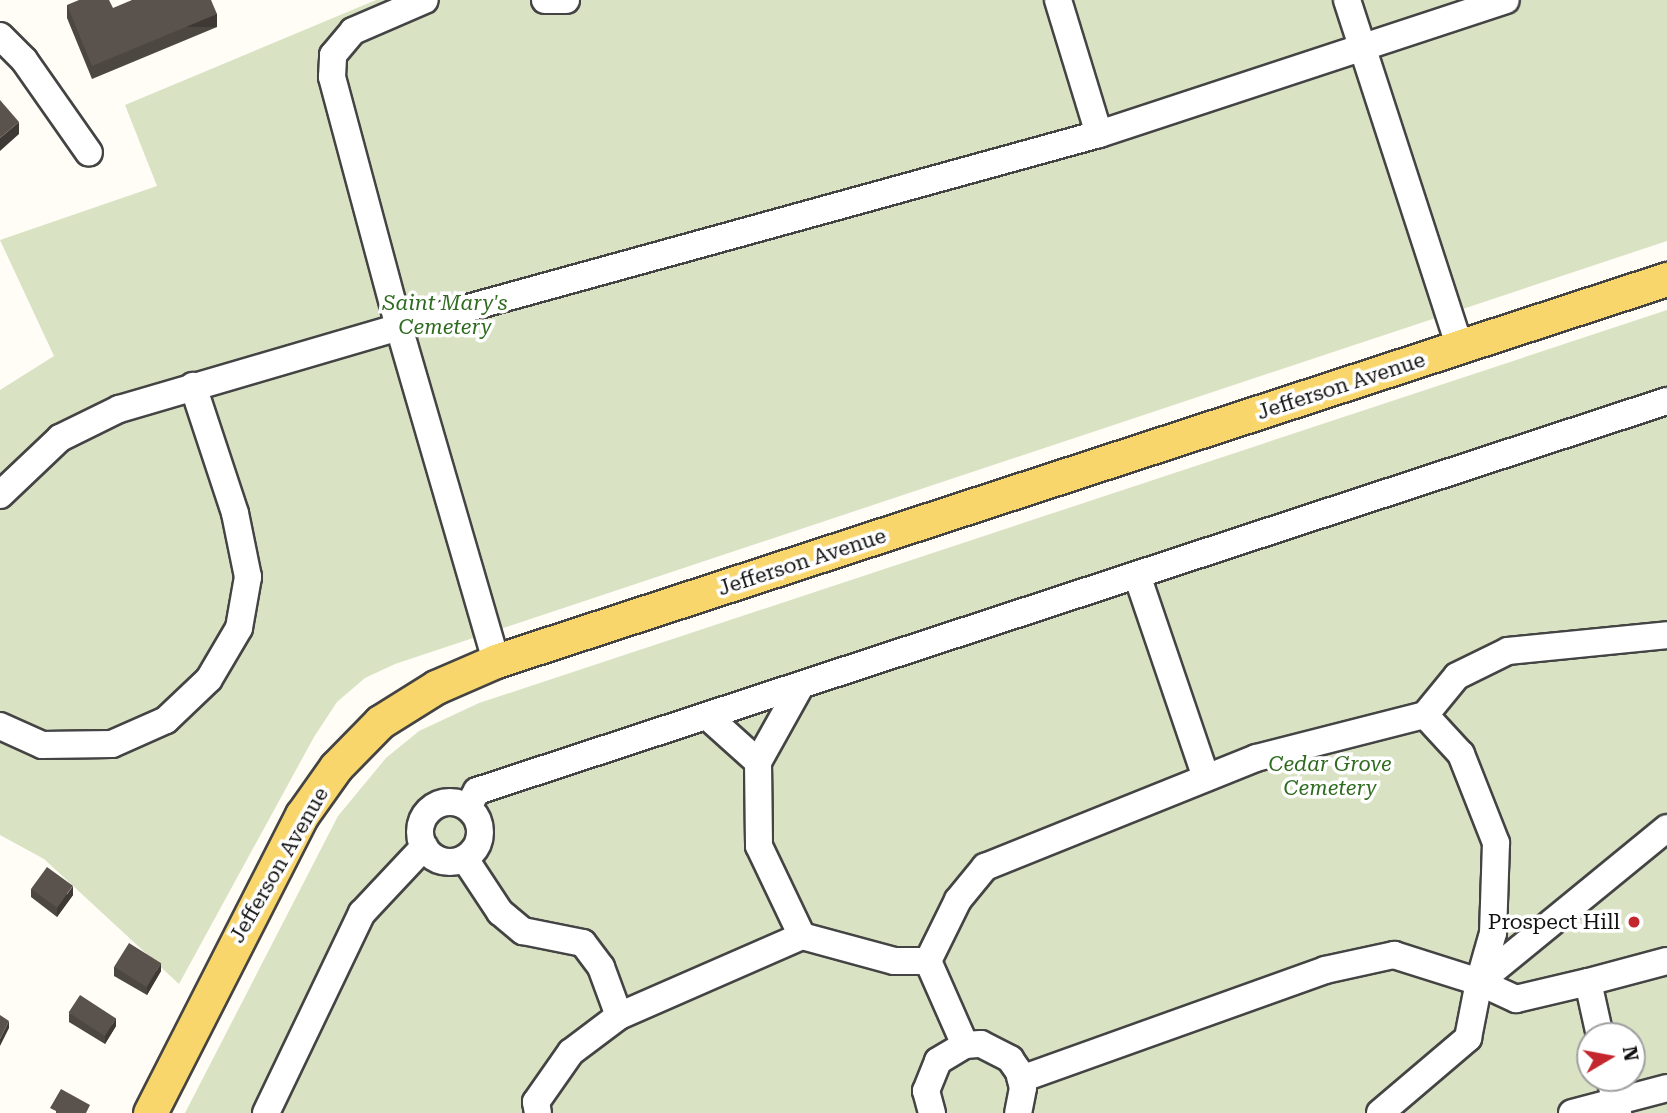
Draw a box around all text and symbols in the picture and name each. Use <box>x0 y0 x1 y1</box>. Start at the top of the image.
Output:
park label: Saint Mary's Cemetery <box>383 290 507 340</box>
street label: Jefferson Avenue <box>1254 347 1428 425</box>
street label: Jefferson Avenue <box>715 523 889 601</box>
park label: Cedar Grove Cemetery <box>1268 751 1392 801</box>
street label: Jefferson Avenue <box>224 783 334 947</box>
place label: Prospect Hill <box>1488 909 1620 935</box>
marker: Prospect Hill <box>1626 914 1642 930</box>
north arrow <box>1576 1022 1646 1092</box>
text: N <box>1618 1044 1643 1063</box>

